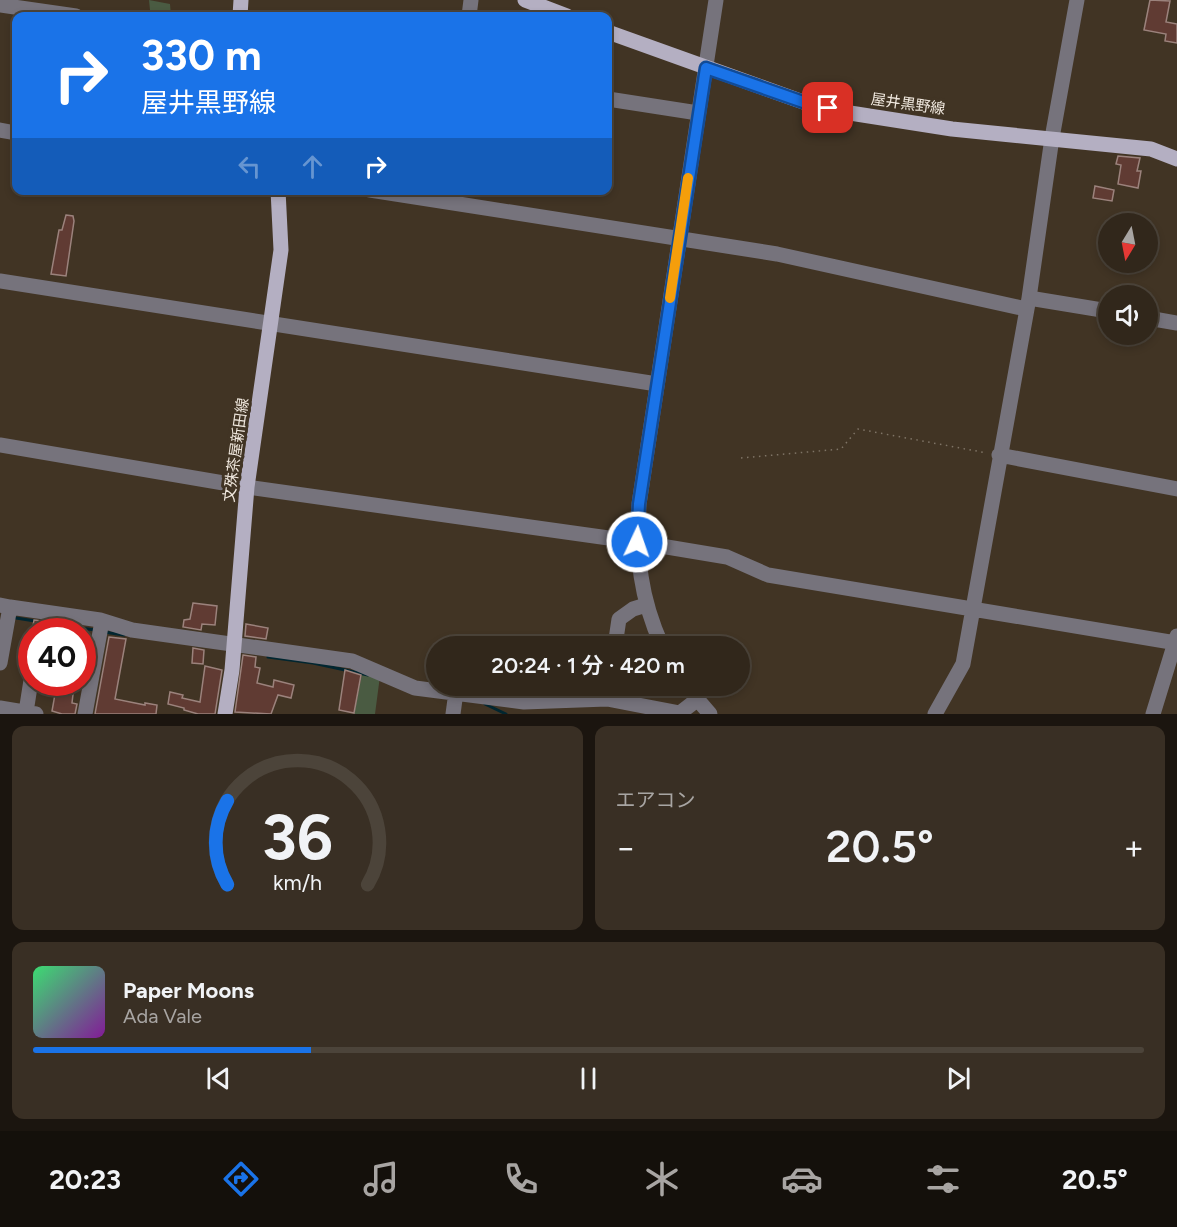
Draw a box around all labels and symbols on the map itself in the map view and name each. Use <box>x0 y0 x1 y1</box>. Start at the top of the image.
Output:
pin <box>802 82 853 133</box>
street label: 屋井黒野線 <box>870 90 946 118</box>
north arrow <box>1098 213 1158 273</box>
street label: 文殊茶屋新田線 <box>220 397 252 503</box>
position arrow <box>605 510 669 574</box>
speed limit sign: 40 <box>18 618 96 696</box>

